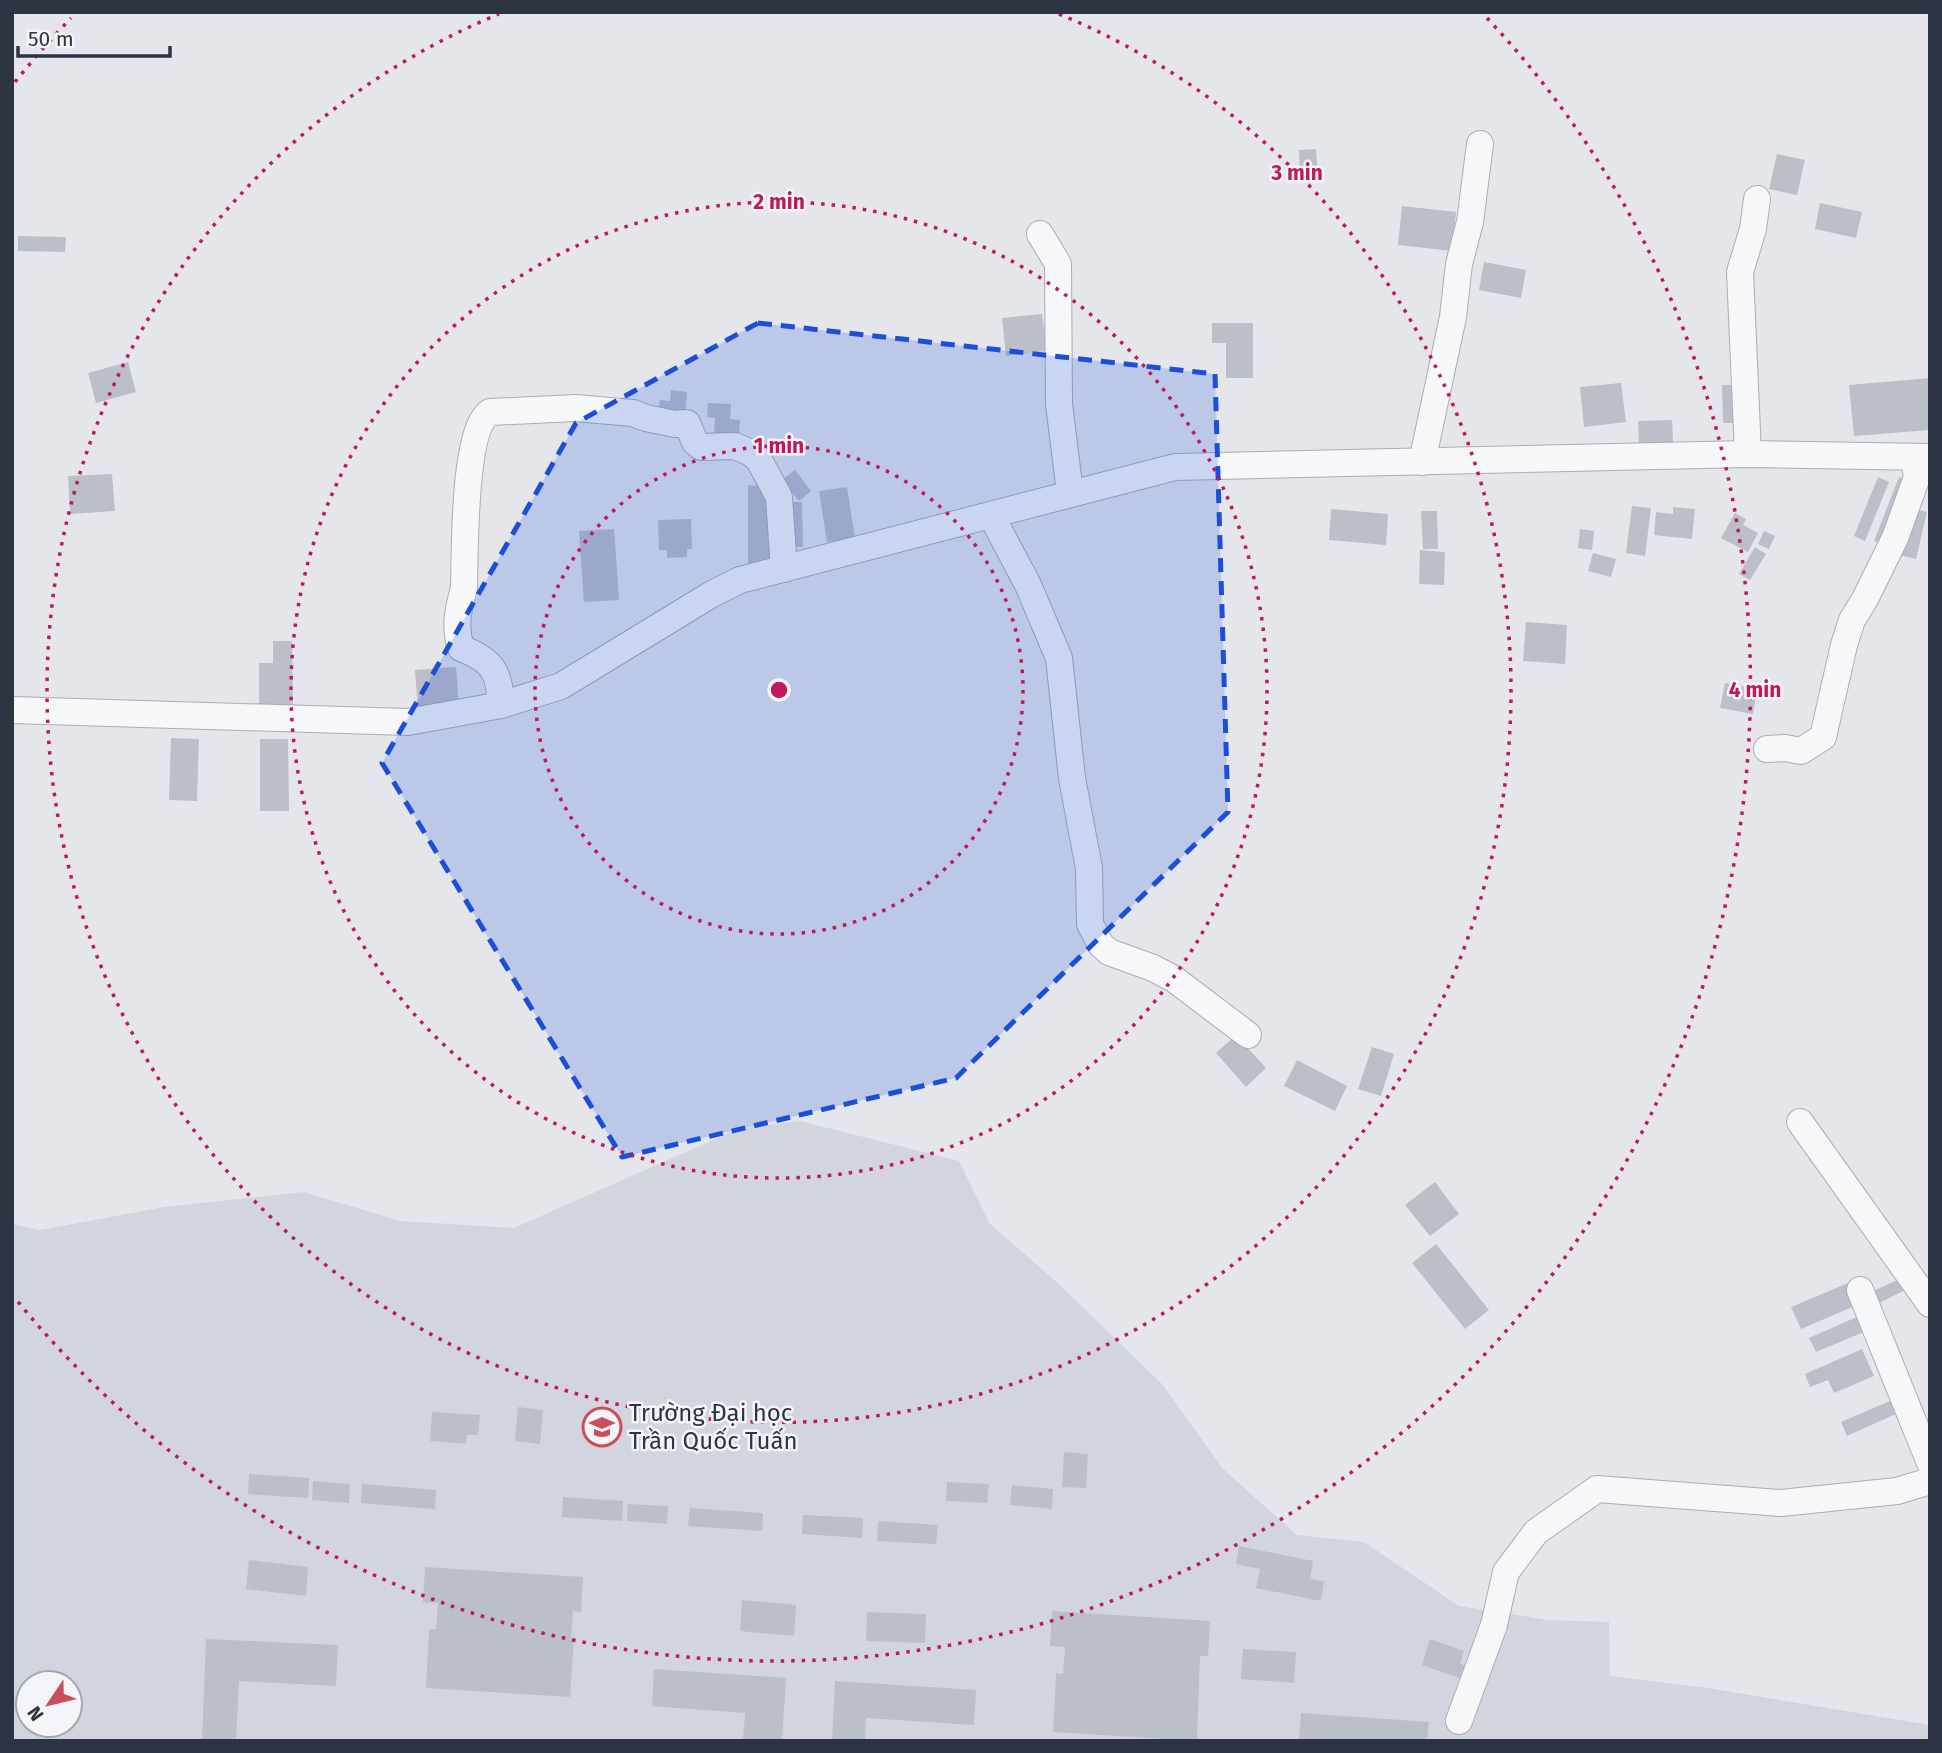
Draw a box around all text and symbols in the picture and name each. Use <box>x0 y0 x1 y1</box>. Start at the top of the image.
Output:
scale bar <box>18 14 170 58</box>
text: 50 m <box>28 26 74 52</box>
text: 3 min <box>1270 160 1323 186</box>
text: 2 min <box>753 189 805 215</box>
text: 1 min <box>754 433 804 459</box>
text: 4 min <box>1729 677 1781 703</box>
centre of rings <box>767 678 791 702</box>
place label: Trường Đại học Trần Quốc Tuấn <box>629 1399 798 1455</box>
school or university icon: Trường Đại học Trần Quốc Tuấn <box>581 1406 623 1448</box>
north arrow <box>14 1669 84 1739</box>
text: N <box>22 1702 49 1725</box>

